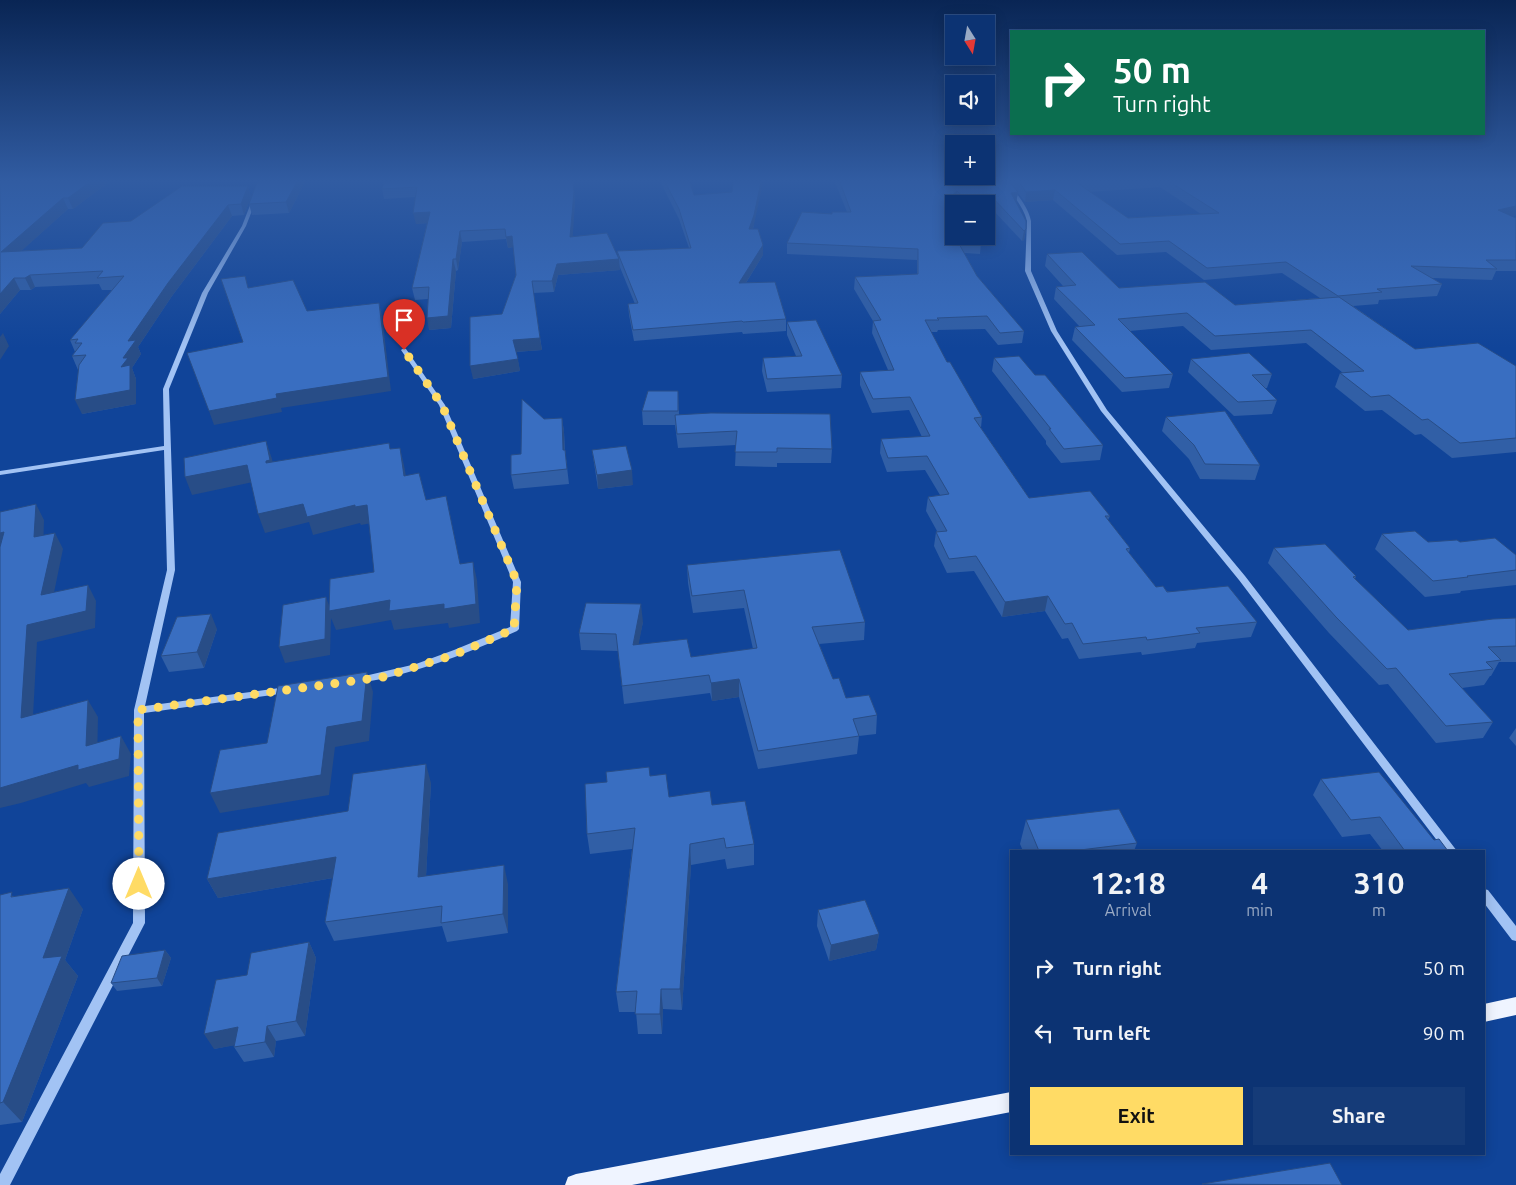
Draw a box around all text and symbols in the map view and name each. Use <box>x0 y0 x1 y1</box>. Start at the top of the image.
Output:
north arrow <box>945 15 995 65</box>
map controls <box>945 15 995 245</box>
icon: right <box>1030 50 1095 115</box>
text: 50 m <box>1113 50 1191 90</box>
button: sound <box>945 75 995 125</box>
text: Turn right <box>1113 91 1211 116</box>
button: + <box>945 135 995 185</box>
button: − <box>945 195 995 245</box>
pin <box>383 299 425 350</box>
icon: arrive <box>390 306 418 334</box>
position arrow <box>112 857 164 909</box>
text: 12:18 <box>1091 866 1166 900</box>
text: 4 <box>1251 866 1268 900</box>
text: 310 <box>1354 866 1404 900</box>
text: Arrival <box>1105 901 1151 919</box>
text: min <box>1246 901 1273 919</box>
text: m <box>1372 901 1386 919</box>
icon: right <box>1030 954 1058 982</box>
text: Turn right <box>1073 957 1161 979</box>
text: 50 m <box>1423 957 1465 979</box>
icon: left <box>1030 1019 1058 1047</box>
text: Turn left <box>1073 1022 1151 1044</box>
text: 90 m <box>1423 1022 1465 1044</box>
button: Exit <box>1030 1087 1243 1145</box>
button: Share <box>1253 1087 1465 1145</box>

